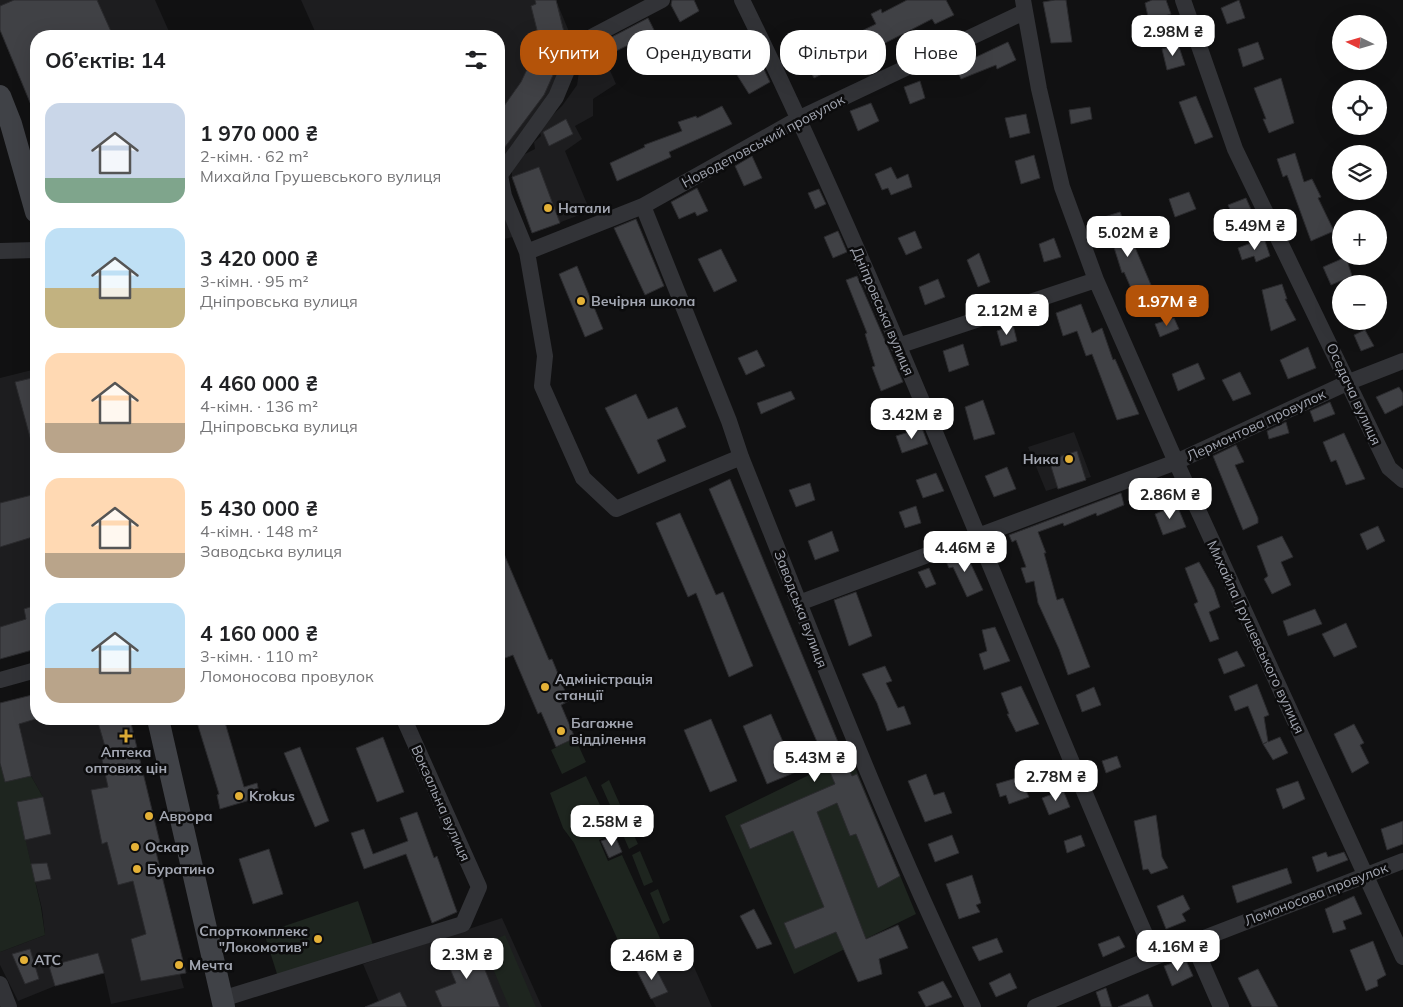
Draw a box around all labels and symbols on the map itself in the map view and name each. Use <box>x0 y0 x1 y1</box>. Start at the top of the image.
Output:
pin: 2.98M ₴ <box>1127 15 1219 57</box>
north arrow <box>1332 15 1388 70</box>
street label: Новодеповський провулок <box>679 90 848 192</box>
place label: Натали <box>558 199 611 217</box>
marker: Натали <box>542 202 554 214</box>
pin: 5.49M ₴ <box>1209 208 1301 251</box>
pin: 5.02M ₴ <box>1082 216 1174 258</box>
street label: Дніпровська вулиця <box>848 244 918 378</box>
pin: 1.97M ₴ <box>1121 284 1213 327</box>
place label: Вечірня школа <box>591 292 696 310</box>
pin: 2.12M ₴ <box>961 294 1053 336</box>
marker: Вечірня школа <box>575 295 587 307</box>
street label: Оседача вулиця <box>1322 340 1386 448</box>
street label: Лермонтова провулок <box>1184 385 1329 465</box>
pin: 3.42M ₴ <box>866 398 958 440</box>
place label: Ника <box>1023 450 1059 468</box>
marker: Ника <box>1063 453 1075 465</box>
pin: 2.86M ₴ <box>1124 478 1216 520</box>
pin: 4.46M ₴ <box>919 530 1011 573</box>
street label: Михайла Грушевського вулиця <box>1203 538 1309 736</box>
street label: Заводська вулиця <box>770 548 832 670</box>
place label: Адміністрація станції <box>555 670 653 704</box>
marker: Адміністрація станції <box>539 681 551 693</box>
place label: Багажне відділення <box>571 714 646 748</box>
marker: Багажне відділення <box>555 725 567 737</box>
marker: Аптека оптових цін <box>120 730 132 742</box>
pin: 5.43M ₴ <box>769 740 861 783</box>
street label: Вокзальна вулиця <box>407 742 475 864</box>
place label: Аптека оптових цін <box>85 743 167 777</box>
pin: 2.78M ₴ <box>1010 760 1102 802</box>
place label: Krokus <box>249 787 295 805</box>
marker: Krokus <box>233 790 245 802</box>
pin: 2.58M ₴ <box>566 804 658 847</box>
place label: Аврора <box>159 807 213 825</box>
marker: Аврора <box>143 810 155 822</box>
place label: Оскар <box>145 838 189 856</box>
marker: Оскар <box>129 841 141 853</box>
street label: Ломоносова провулок <box>1242 858 1391 930</box>
place label: Буратино <box>147 860 215 878</box>
marker: Буратино <box>131 863 143 875</box>
place label: Спорткомплекс "Локомотив" <box>199 922 308 956</box>
pin: 4.16M ₴ <box>1132 930 1224 972</box>
marker: Спорткомплекс "Локомотив" <box>312 933 324 945</box>
pin: 2.3M ₴ <box>426 938 508 980</box>
pin: 2.46M ₴ <box>606 938 698 981</box>
place label: АТС <box>34 951 61 969</box>
marker: АТС <box>18 954 30 966</box>
place label: Мечта <box>189 956 233 974</box>
marker: Мечта <box>173 959 185 971</box>

